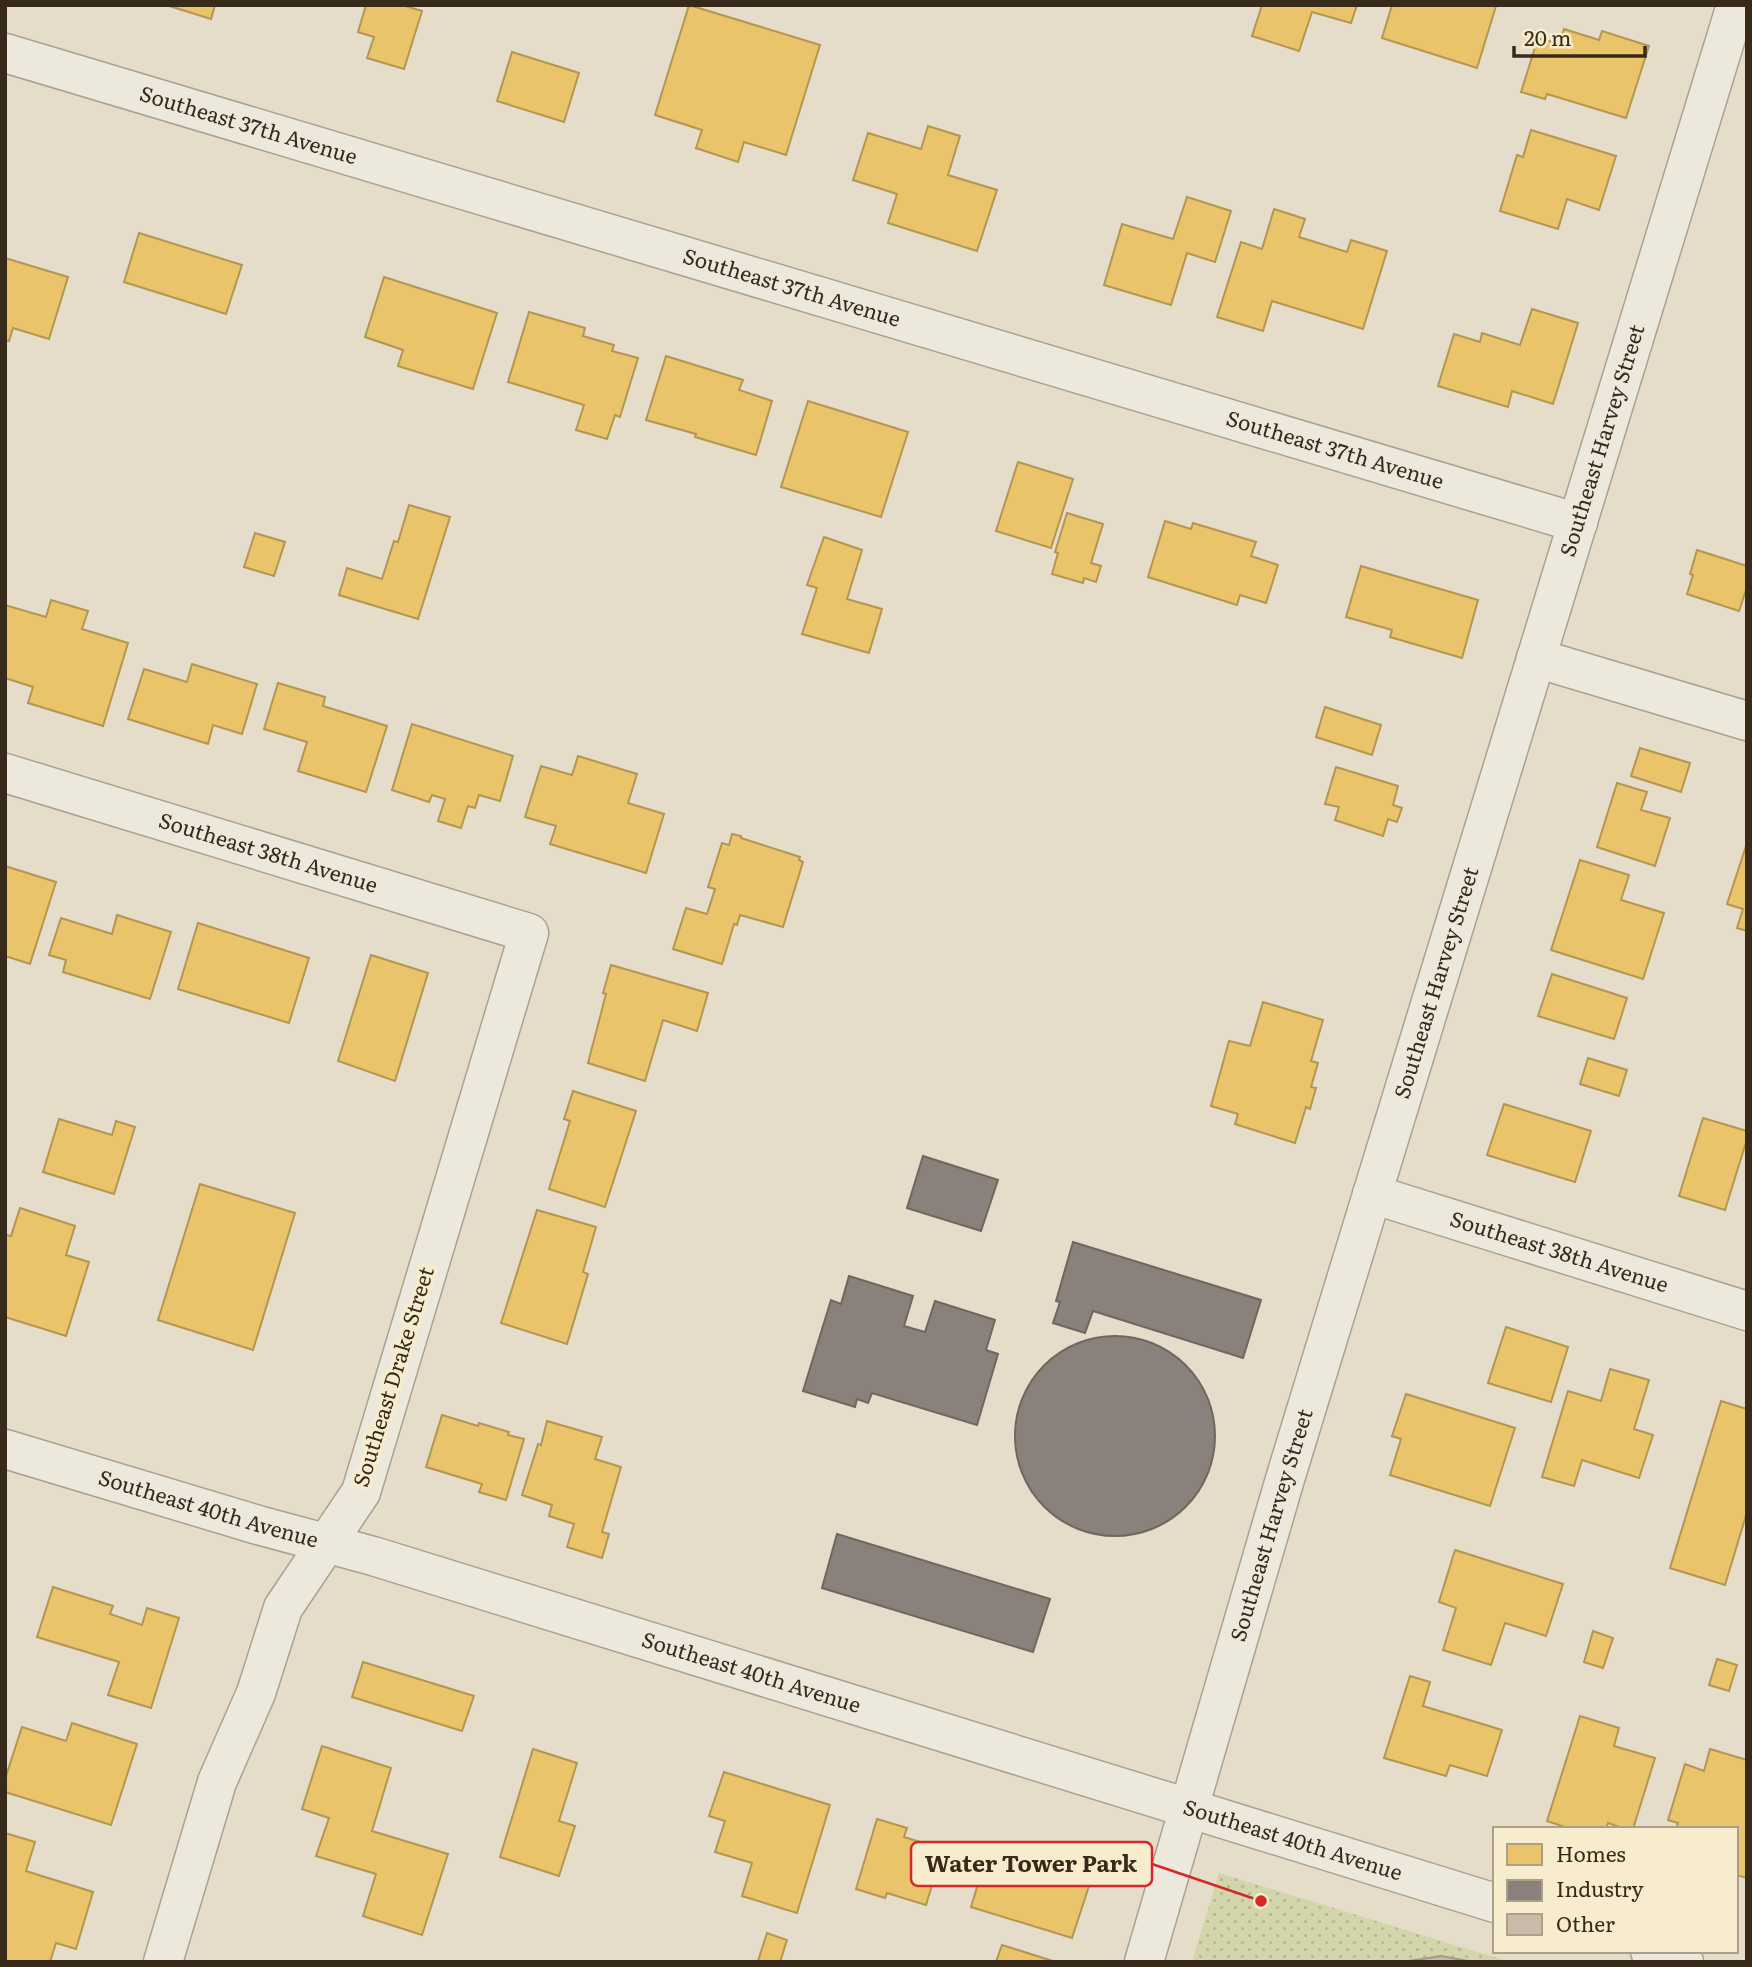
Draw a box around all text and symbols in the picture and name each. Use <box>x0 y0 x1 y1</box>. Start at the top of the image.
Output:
scale bar <box>1514 14 1645 58</box>
text: 20 m <box>1524 21 1571 52</box>
street label: Southeast 37th Avenue <box>137 76 362 170</box>
street label: Southeast 37th Avenue <box>680 239 905 333</box>
street label: Southeast Harvey Street <box>1550 320 1651 560</box>
street label: Southeast 37th Avenue <box>1223 401 1448 495</box>
street label: Southeast 38th Avenue <box>156 803 382 899</box>
street label: Southeast Harvey Street <box>1384 862 1485 1102</box>
street label: Southeast 38th Avenue <box>1447 1201 1673 1299</box>
street label: Southeast Drake Street <box>343 1262 440 1490</box>
street label: Southeast Harvey Street <box>1220 1404 1319 1645</box>
street label: Southeast 40th Avenue <box>95 1460 322 1554</box>
street label: Southeast 40th Avenue <box>638 1622 865 1719</box>
street label: Southeast 40th Avenue <box>1180 1790 1407 1887</box>
legend <box>1493 1827 1738 1953</box>
text: Homes <box>1556 1837 1626 1868</box>
callout: Water Tower Park <box>911 1842 1152 1886</box>
text: Water Tower Park <box>925 1845 1138 1879</box>
text: Industry <box>1556 1872 1644 1903</box>
text: Other <box>1556 1907 1615 1938</box>

